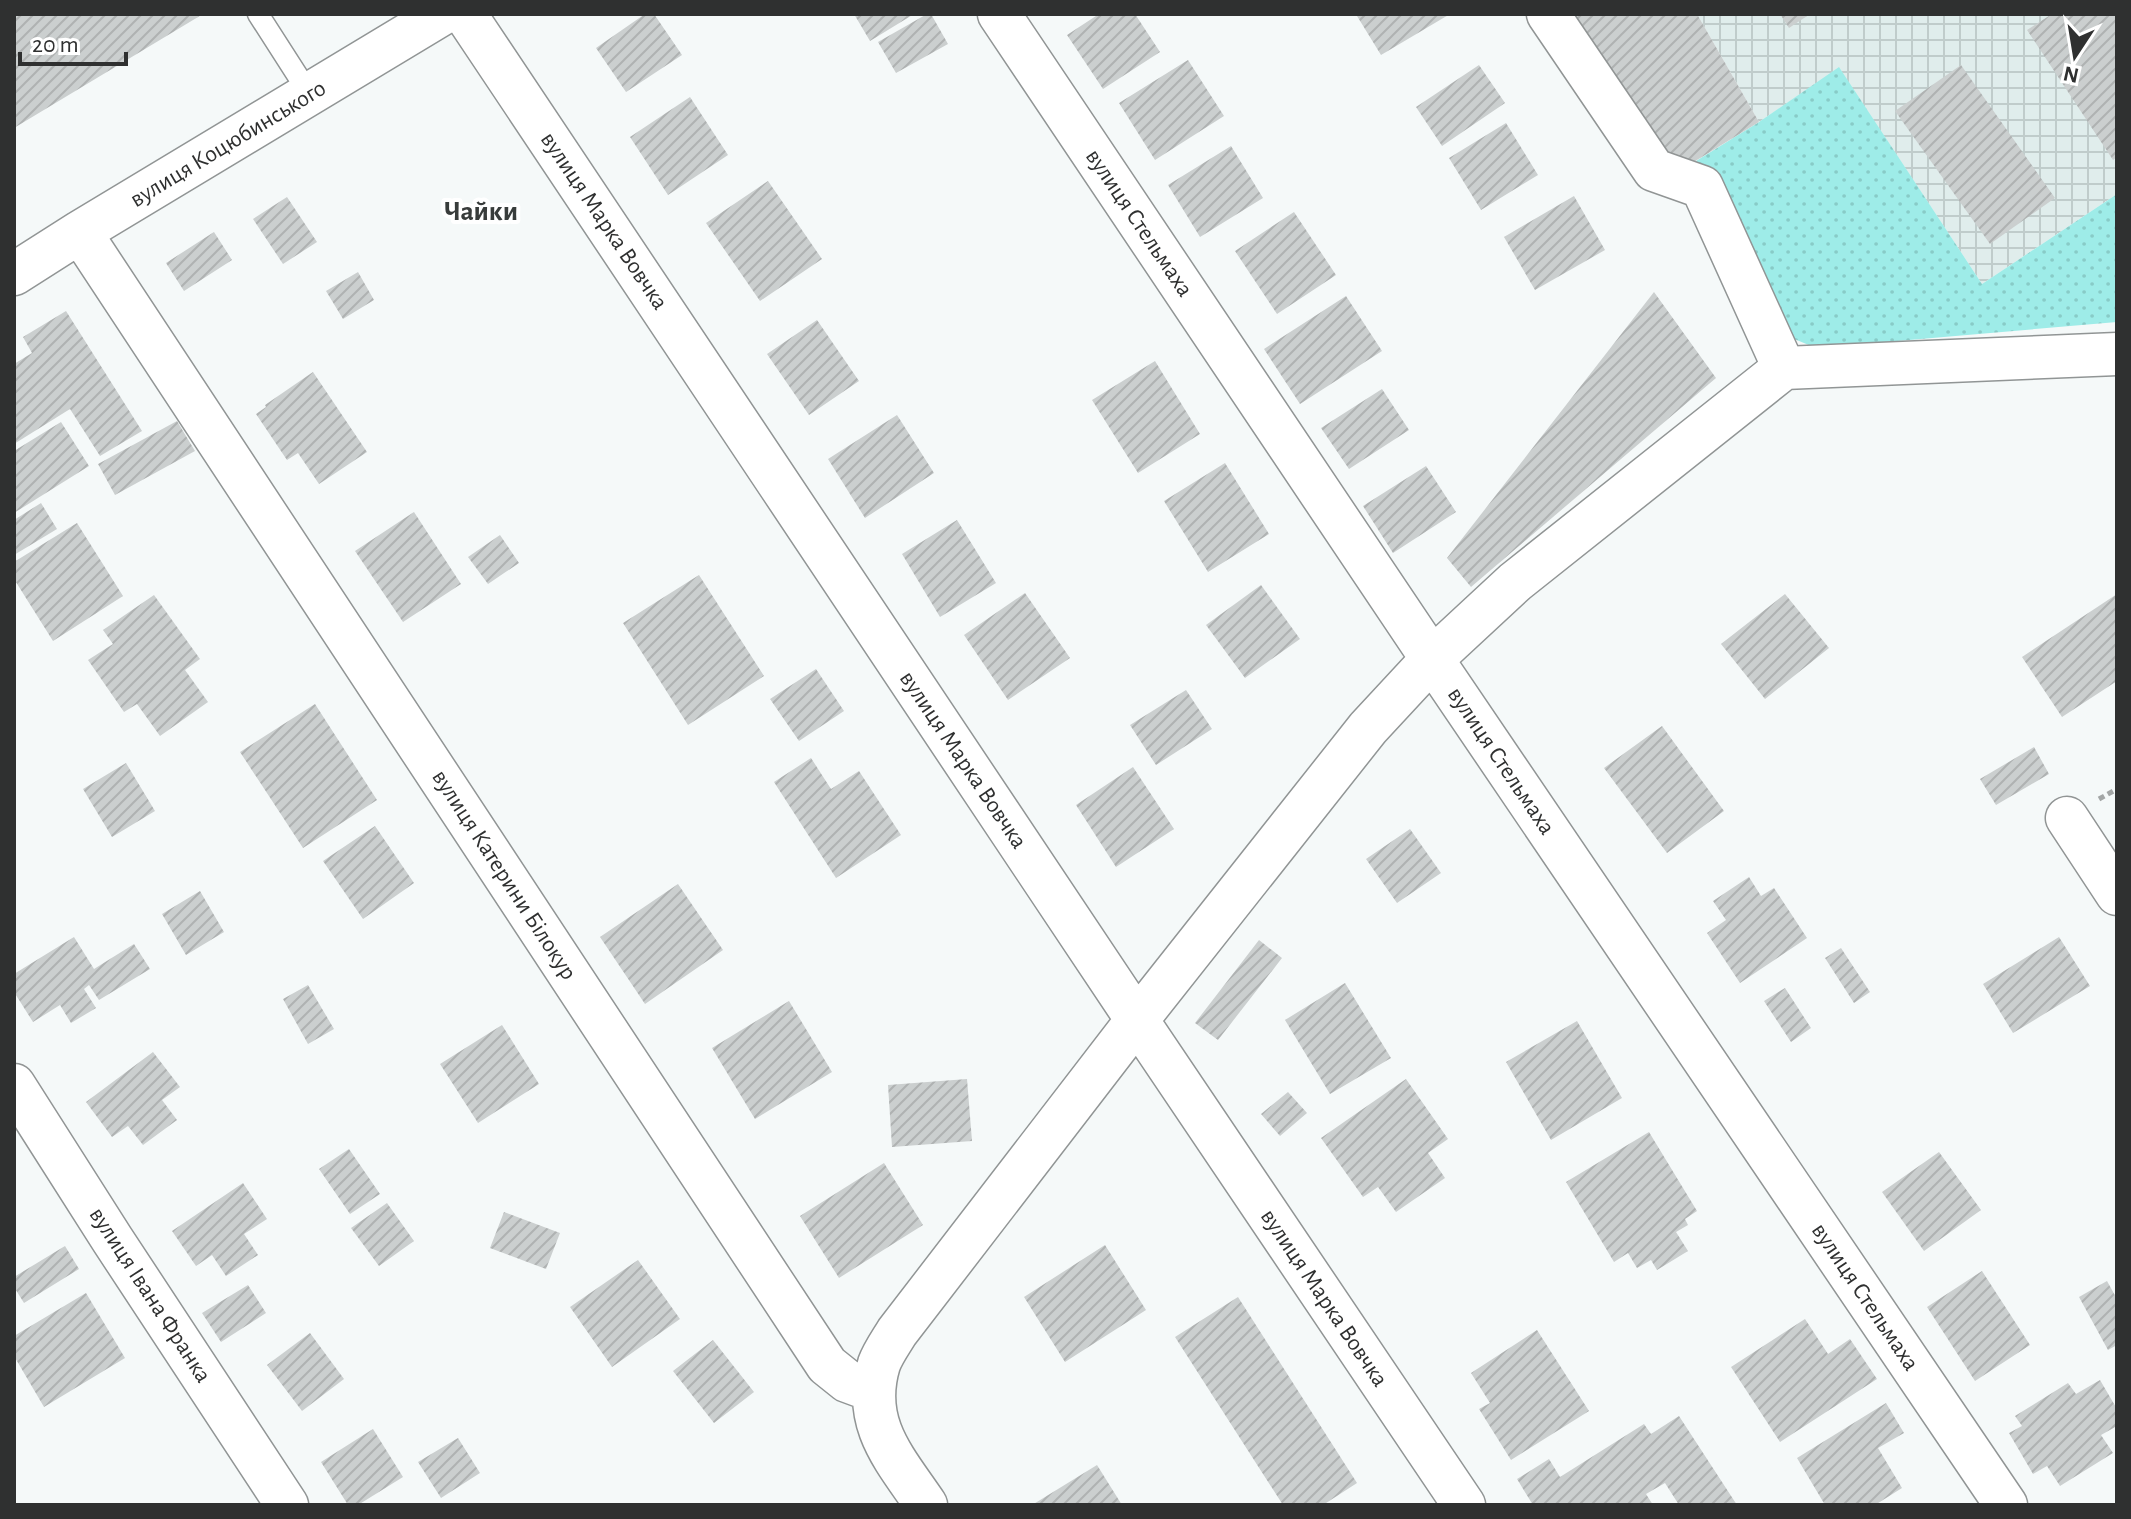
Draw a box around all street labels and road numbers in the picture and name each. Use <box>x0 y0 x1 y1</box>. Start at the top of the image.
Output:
street label: вулиця Коцюбинського <box>126 76 330 212</box>
street label: вулиця Марка Вовчка <box>536 128 672 314</box>
street label: вулиця Стельмаха <box>1081 145 1197 301</box>
street label: вулиця Марка Вовчка <box>895 667 1031 853</box>
street label: вулиця Стельмаха <box>1443 683 1559 839</box>
street label: вулиця Катерини Білокур <box>427 766 581 984</box>
street label: вулиця Івана Франка <box>84 1203 216 1387</box>
street label: вулиця Марка Вовчка <box>1256 1205 1392 1391</box>
street label: вулиця Стельмаха <box>1807 1219 1923 1375</box>

